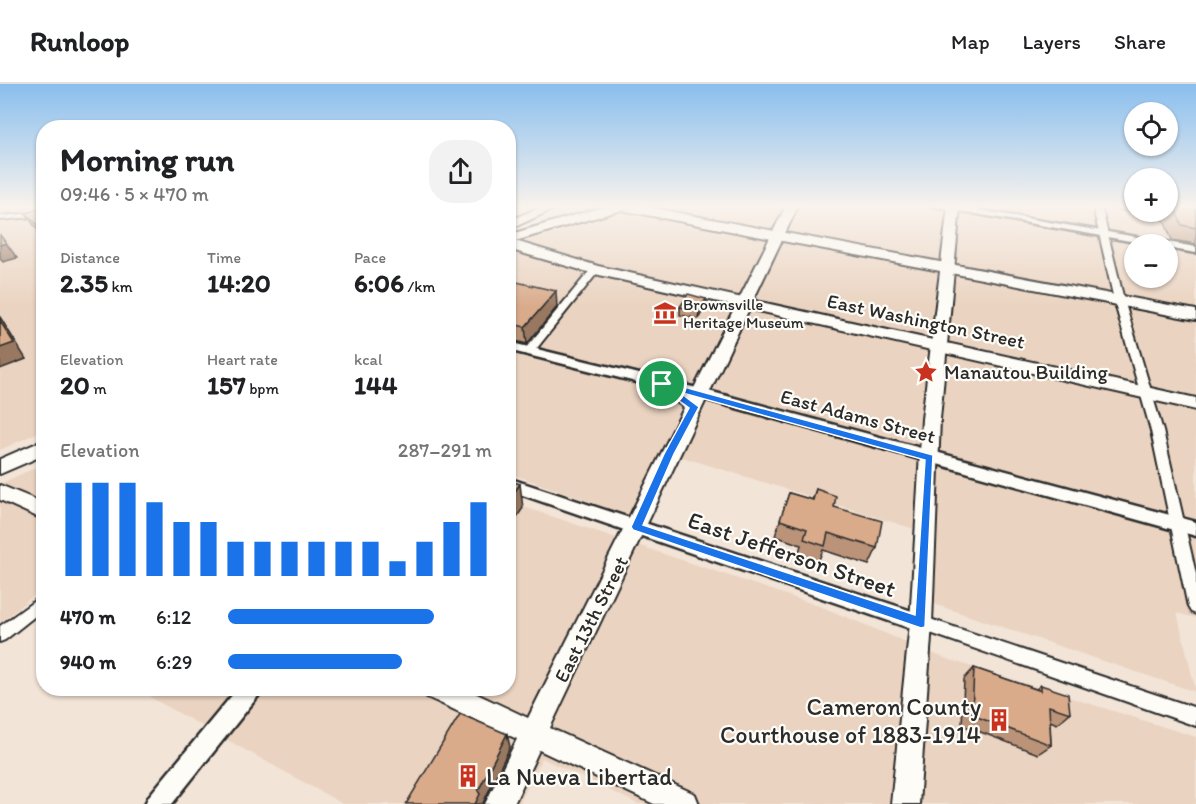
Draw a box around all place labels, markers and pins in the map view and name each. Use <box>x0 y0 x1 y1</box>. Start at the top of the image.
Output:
place label: Brownsville Heritage Museum <box>683 295 804 332</box>
museum icon: Brownsville Heritage Museum <box>652 300 678 326</box>
pin <box>636 358 687 409</box>
place icon: Manautou Building <box>913 359 939 385</box>
place label: Manautou Building <box>944 360 1109 384</box>
place label: Cameron County Courthouse of 1883-1914 <box>720 692 982 749</box>
building icon: Cameron County Courthouse of 1883-1914 <box>986 707 1012 733</box>
place label: La Nueva Libertad <box>486 762 672 791</box>
building icon: La Nueva Libertad <box>455 763 481 789</box>

